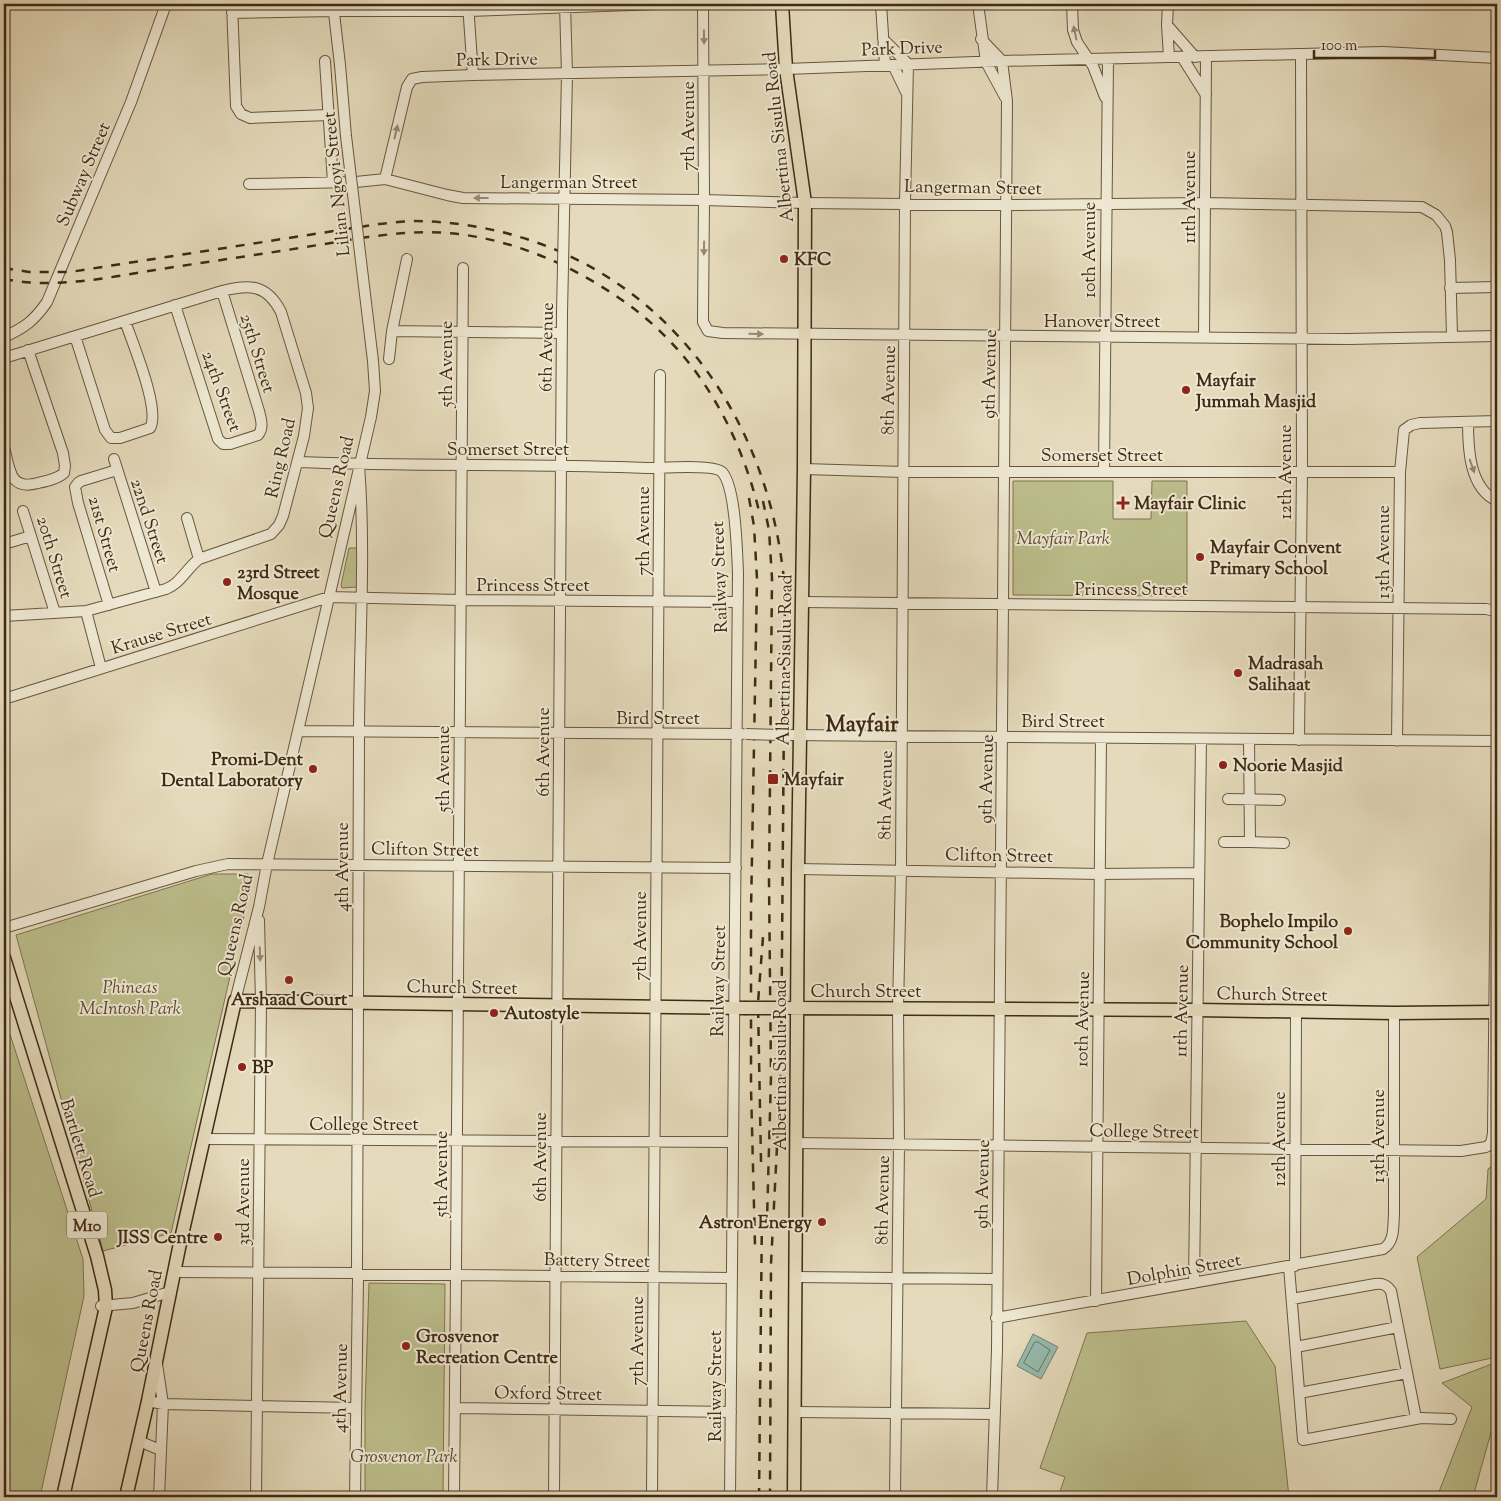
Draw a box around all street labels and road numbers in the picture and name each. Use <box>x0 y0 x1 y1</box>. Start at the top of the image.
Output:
street label: Park Drive <box>861 36 943 64</box>
street label: Park Drive <box>456 47 538 75</box>
street label: Albertina Sisulu Road <box>758 50 802 223</box>
street label: 7th Avenue <box>677 81 703 171</box>
street label: Lilian Ngoyi Street <box>317 110 359 257</box>
street label: Subway Street <box>51 119 118 231</box>
street label: 11th Avenue <box>1178 151 1204 243</box>
street label: Langerman Street <box>500 171 638 197</box>
street label: Langerman Street <box>904 175 1042 203</box>
street label: 10th Avenue <box>1078 202 1104 298</box>
street label: 6th Avenue <box>534 302 562 392</box>
street label: Hanover Street <box>1044 310 1160 336</box>
street label: 25th Street <box>232 311 280 396</box>
street label: 5th Avenue <box>435 321 461 408</box>
street label: 9th Avenue <box>977 329 1005 419</box>
street label: 8th Avenue <box>876 345 904 435</box>
street label: 24th Street <box>193 348 247 436</box>
street label: Ring Road <box>260 416 304 501</box>
street label: 12th Avenue <box>1274 424 1300 520</box>
street label: Queens Road <box>314 434 362 541</box>
street label: Somerset Street <box>447 438 569 464</box>
street label: Somerset Street <box>1041 444 1163 470</box>
street label: 22nd Street <box>122 476 174 567</box>
street label: 7th Avenue <box>632 486 658 576</box>
street label: 21st Street <box>80 493 126 576</box>
street label: 13th Avenue <box>1372 505 1398 599</box>
street label: 20th Street <box>28 513 78 602</box>
street label: Railway Street <box>706 521 736 633</box>
street label: Princess Street <box>476 574 590 600</box>
street label: Albertina Sisulu Road <box>772 574 800 746</box>
street label: Princess Street <box>1074 578 1188 604</box>
street label: Krause Street <box>108 607 215 662</box>
street label: 6th Avenue <box>532 707 558 797</box>
street label: Bird Street <box>616 707 700 733</box>
street label: Bird Street <box>1021 710 1105 736</box>
street label: 5th Avenue <box>432 726 458 813</box>
street label: 9th Avenue <box>974 734 1002 824</box>
street label: 8th Avenue <box>873 750 901 840</box>
street label: 4th Avenue <box>331 822 357 912</box>
street label: Clifton Street <box>371 837 479 865</box>
street label: Clifton Street <box>945 843 1053 871</box>
street label: Queens Road <box>213 872 261 979</box>
street label: 7th Avenue <box>629 891 655 981</box>
street label: Railway Street <box>706 925 734 1037</box>
street label: 11th Avenue <box>1169 964 1197 1058</box>
street label: 10th Avenue <box>1070 971 1098 1067</box>
street label: Church Street <box>406 975 518 1003</box>
street label: Albertina Sisulu Road <box>769 979 795 1151</box>
street label: Church Street <box>811 980 921 1006</box>
street label: Church Street <box>1216 982 1328 1010</box>
street label: 13th Avenue <box>1367 1089 1393 1183</box>
street label: 12th Avenue <box>1268 1091 1294 1187</box>
street label: Bartlett Road <box>52 1096 106 1201</box>
street label: 6th Avenue <box>529 1112 555 1202</box>
street label: College Street <box>309 1113 419 1139</box>
street label: College Street <box>1089 1119 1199 1147</box>
street label: 5th Avenue <box>430 1131 456 1218</box>
street label: 9th Avenue <box>970 1139 998 1229</box>
street label: 8th Avenue <box>870 1155 898 1245</box>
street label: 3rd Avenue <box>232 1158 258 1246</box>
road number: M10 <box>67 1212 107 1238</box>
street label: Battery Street <box>544 1248 650 1276</box>
street label: Dolphin Street <box>1125 1248 1243 1294</box>
street label: Queens Road <box>125 1268 171 1375</box>
street label: 7th Avenue <box>626 1296 652 1386</box>
street label: Railway Street <box>704 1330 730 1442</box>
street label: 4th Avenue <box>328 1343 356 1433</box>
street label: Oxford Street <box>494 1381 602 1409</box>

